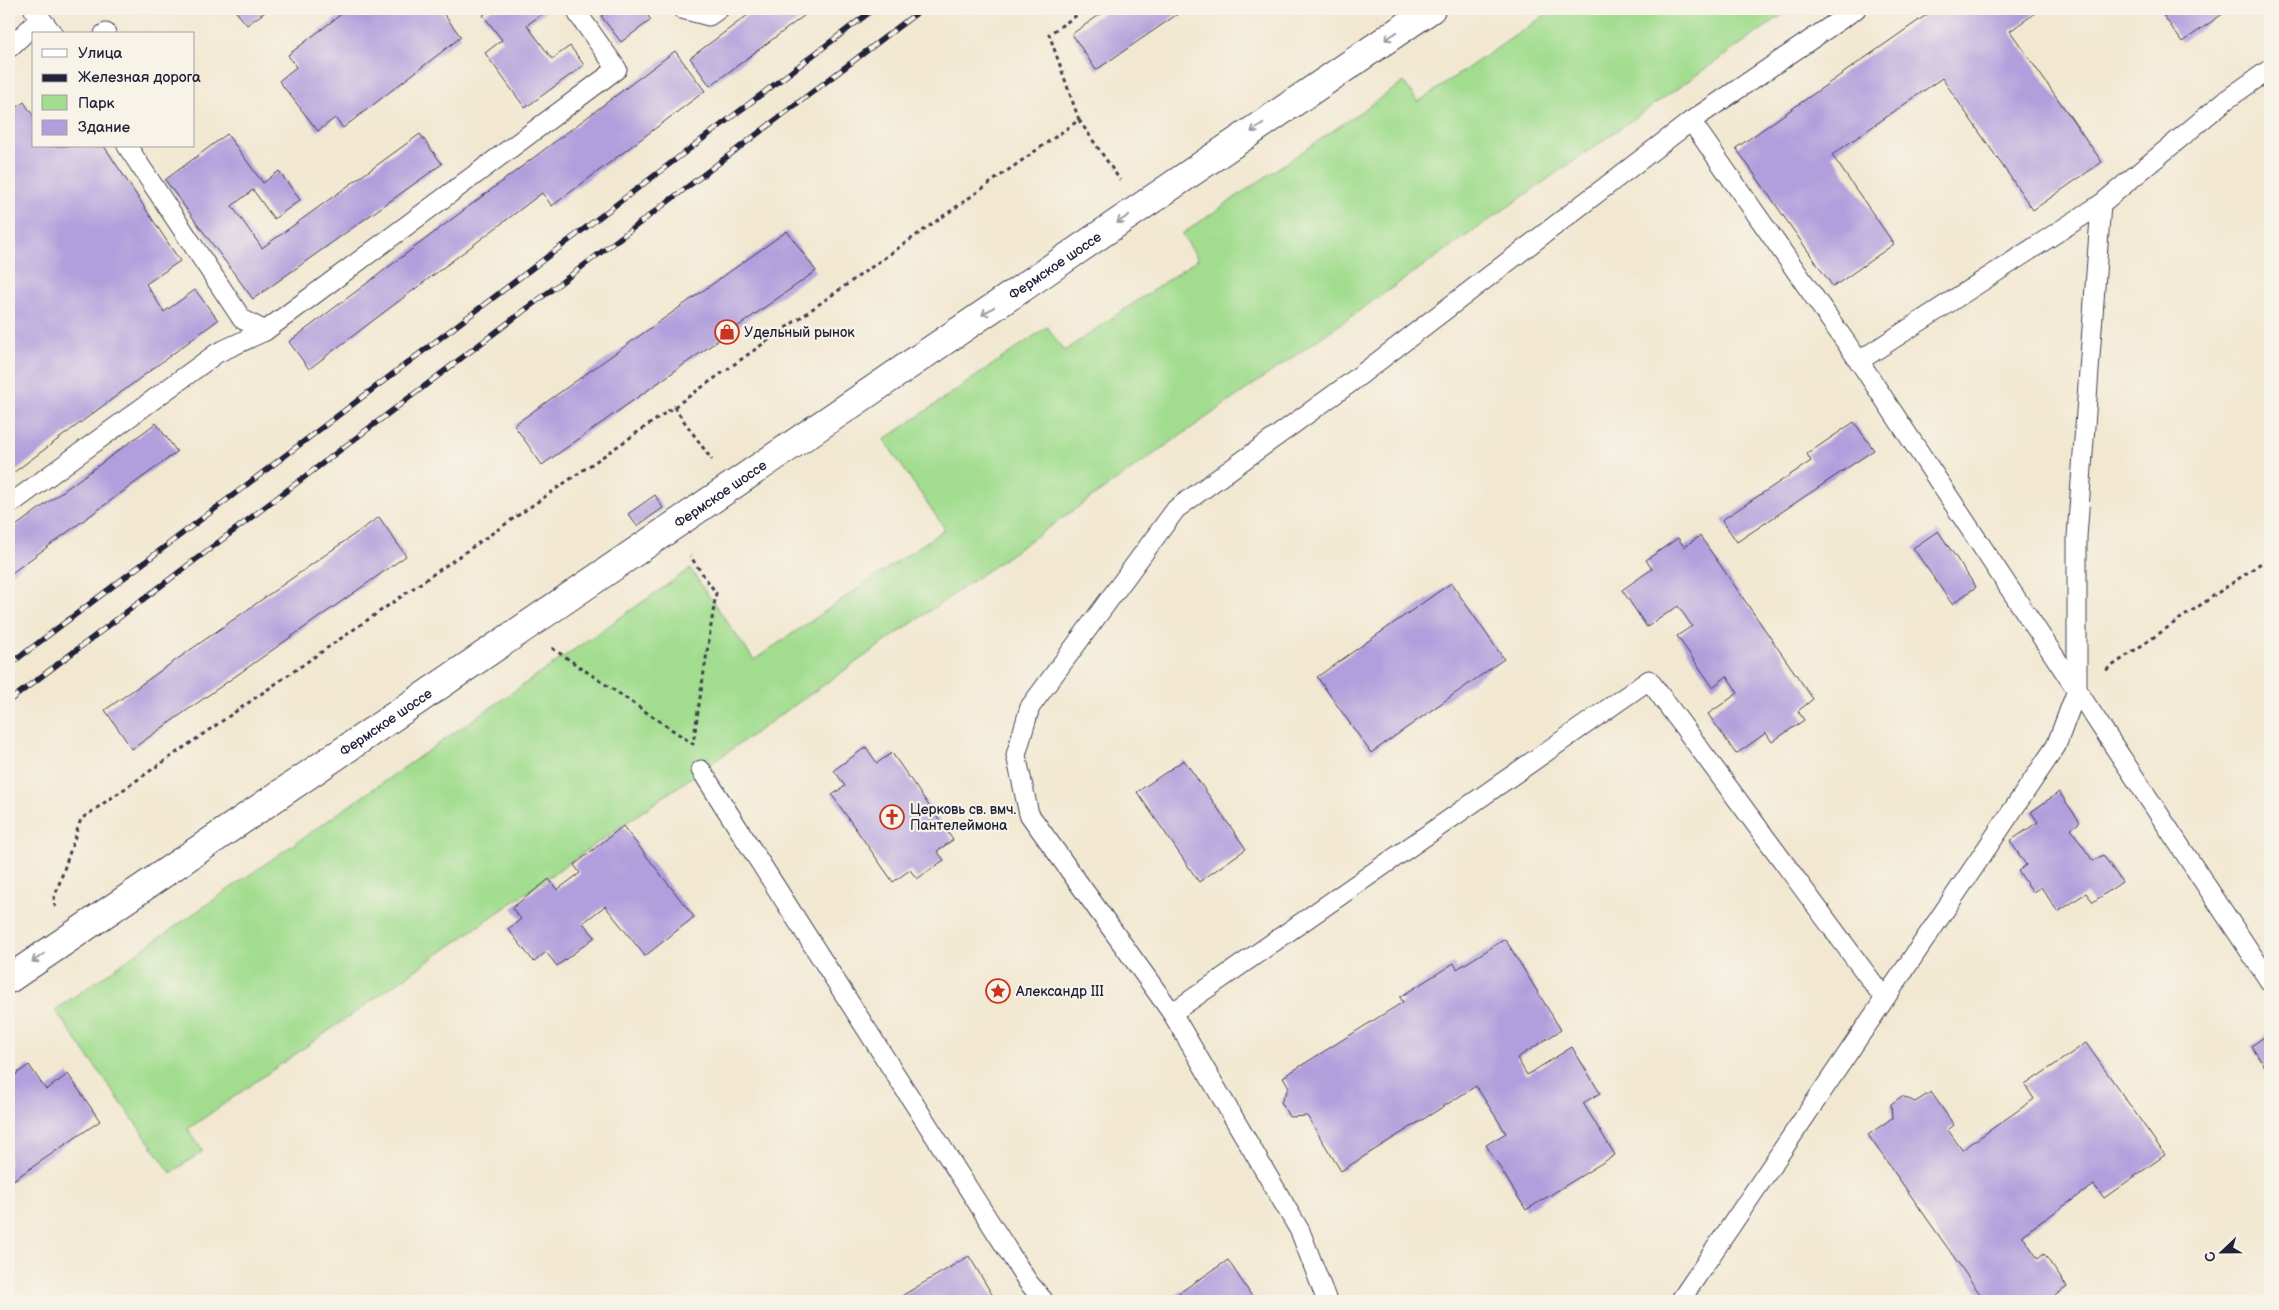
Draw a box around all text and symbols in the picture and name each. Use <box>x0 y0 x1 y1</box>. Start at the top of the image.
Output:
one-way arrow <box>1384 31 1398 41</box>
legend <box>32 32 195 148</box>
text: Улица <box>78 44 123 63</box>
text: Железная дорога <box>78 68 201 87</box>
text: Парк <box>78 94 115 113</box>
text: Здание <box>78 118 130 137</box>
one-way arrow <box>1250 123 1264 133</box>
one-way arrow <box>1116 214 1130 224</box>
street label: Фермское шоссе <box>1005 228 1105 303</box>
one-way arrow <box>982 306 996 316</box>
shop icon: Удельный рынок <box>714 319 740 345</box>
place label: Удельный рынок <box>744 324 855 341</box>
street label: Фермское шоссе <box>671 456 770 531</box>
street label: Фермское шоссе <box>336 684 435 760</box>
place label: Церковь св. вмч. Пантелеймона <box>910 801 1016 834</box>
church icon: Церковь св. вмч. Пантелеймона <box>879 804 905 830</box>
one-way arrow <box>31 953 45 964</box>
place icon: Александр III <box>985 978 1011 1004</box>
place label: Александр III <box>1015 983 1104 1000</box>
north arrow <box>2196 1228 2246 1278</box>
text: С <box>2201 1249 2220 1264</box>

